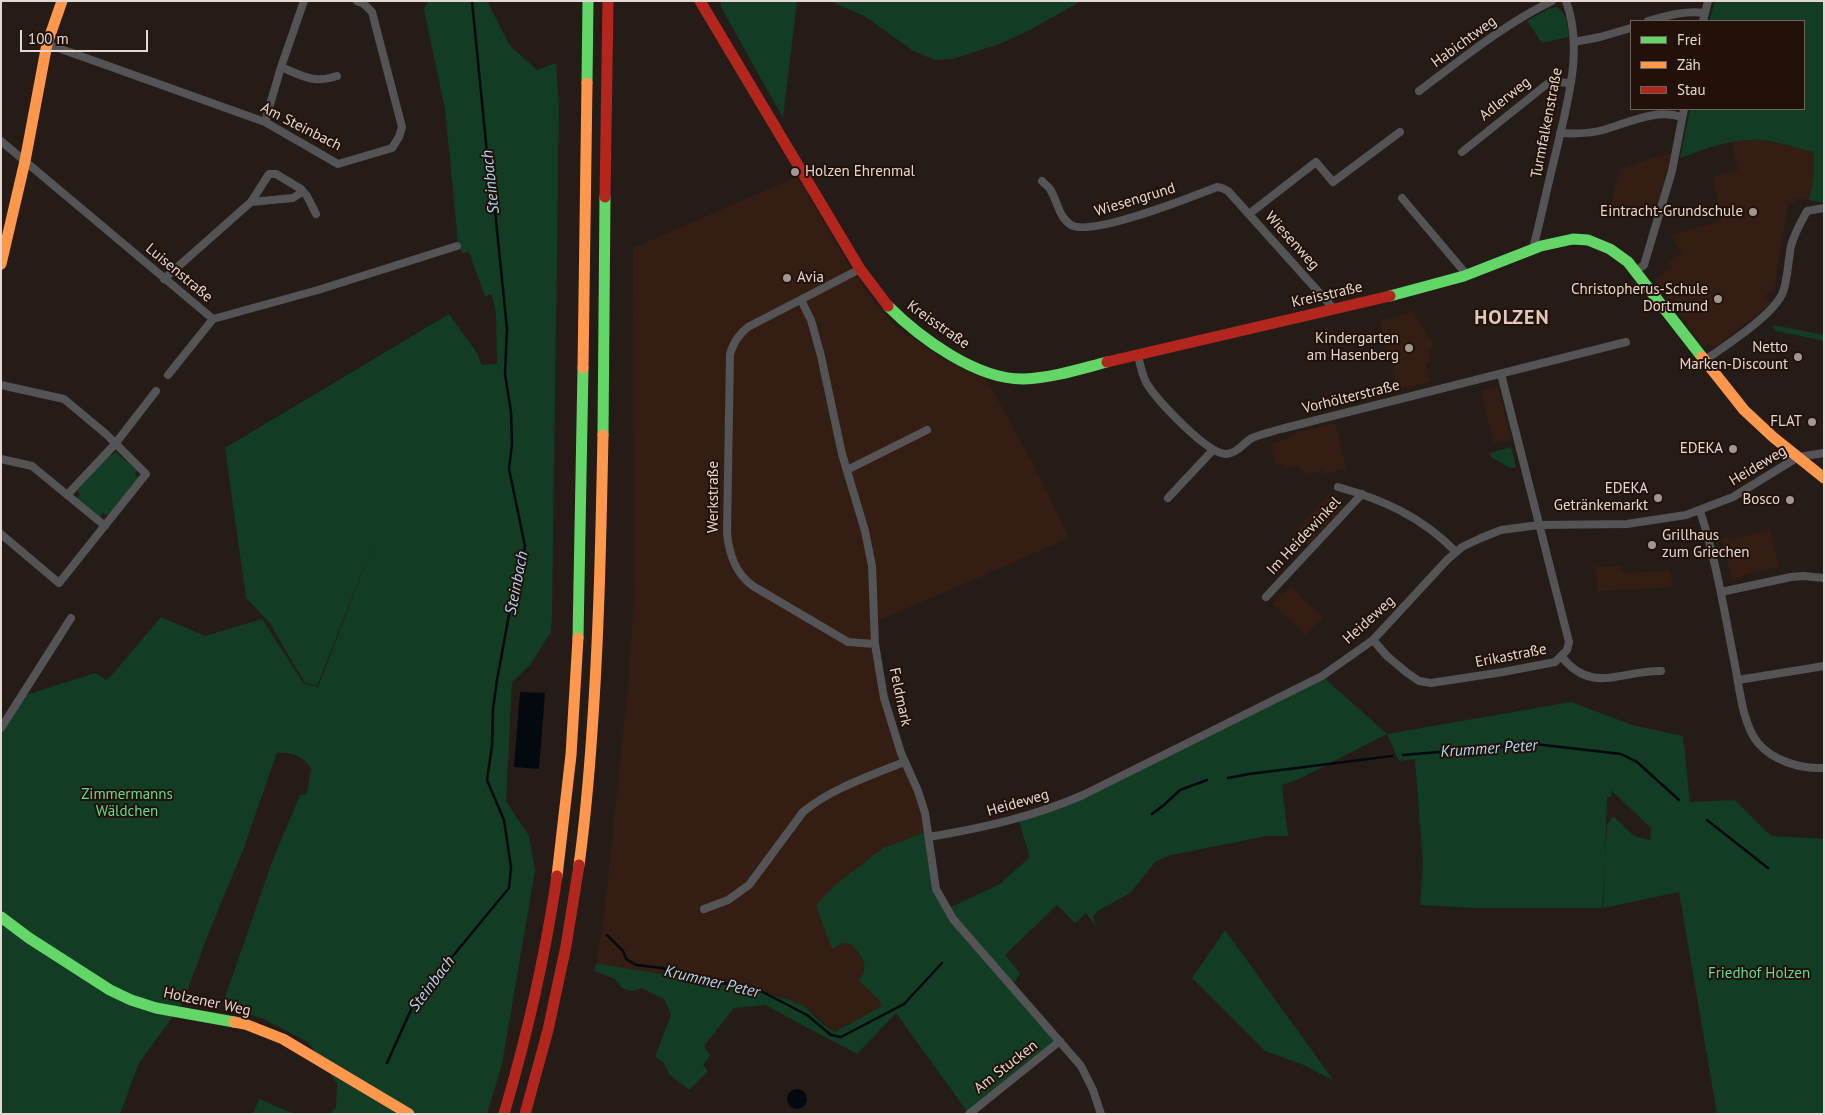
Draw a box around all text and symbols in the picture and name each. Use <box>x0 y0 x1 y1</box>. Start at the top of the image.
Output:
street label: Habichtweg <box>1428 12 1500 72</box>
scale bar <box>22 20 150 52</box>
legend <box>1630 20 1805 110</box>
text: 100 m <box>28 29 69 48</box>
text: Frei <box>1677 30 1702 49</box>
text: Zäh <box>1677 55 1701 74</box>
street label: Turmfalkenstraße <box>1527 66 1567 180</box>
street label: Adlerweg <box>1476 73 1534 125</box>
text: Stau <box>1677 80 1706 99</box>
street label: Am Steinbach <box>258 99 344 155</box>
water label: Steinbach <box>478 149 504 215</box>
place label: Holzen Ehrenmal <box>805 163 915 181</box>
marker: Holzen Ehrenmal <box>789 166 801 178</box>
street label: Wiesengrund <box>1092 179 1178 221</box>
place label: Eintracht-Grundschule <box>1600 203 1743 221</box>
marker: Eintracht-Grundschule <box>1747 206 1759 218</box>
street label: Wiesenweg <box>1261 208 1323 274</box>
street label: Luisenstraße <box>142 240 216 306</box>
place label: Avia <box>797 269 824 287</box>
marker: Avia <box>781 272 793 284</box>
street label: Kreisstraße <box>1290 278 1364 312</box>
place label: Christopherus-Schule Dortmund <box>1571 281 1708 316</box>
marker: Christopherus-Schule Dortmund <box>1712 293 1724 305</box>
street label: Kreisstraße <box>903 297 973 353</box>
district label: HOLZEN <box>1474 306 1550 330</box>
place label: Kindergarten am Hasenberg <box>1307 330 1399 365</box>
place label: Netto Marken-Discount <box>1679 339 1788 374</box>
marker: Kindergarten am Hasenberg <box>1403 342 1415 354</box>
marker: Netto Marken-Discount <box>1792 351 1804 363</box>
street label: Vorhölterstraße <box>1301 376 1401 418</box>
place label: FLAT <box>1770 413 1802 431</box>
marker: FLAT <box>1806 416 1818 428</box>
place label: EDEKA <box>1680 440 1723 458</box>
street label: Heideweg <box>1726 442 1790 490</box>
marker: EDEKA <box>1727 443 1739 455</box>
street label: Werkstraße <box>705 461 723 533</box>
place label: EDEKA Getränkemarkt <box>1554 480 1648 515</box>
place label: Bosco <box>1742 491 1780 509</box>
marker: EDEKA Getränkemarkt <box>1652 492 1664 504</box>
street label: Im Heidewinkel <box>1263 493 1345 579</box>
marker: Bosco <box>1784 494 1796 506</box>
place label: Grillhaus zum Griechen <box>1662 527 1750 562</box>
marker: Grillhaus zum Griechen <box>1646 539 1658 551</box>
water label: Steinbach <box>501 550 533 616</box>
street label: Heideweg <box>1339 592 1399 648</box>
street label: Erikastraße <box>1474 640 1548 672</box>
street label: Feldmark <box>885 666 915 728</box>
water label: Krummer Peter <box>1440 736 1538 762</box>
park label: Zimmermanns Wäldchen <box>81 786 173 821</box>
street label: Heideweg <box>985 786 1051 820</box>
water label: Steinbach <box>405 953 459 1015</box>
water label: Krummer Peter <box>662 962 762 1002</box>
park label: Friedhof Holzen <box>1708 965 1810 983</box>
street label: Holzener Weg <box>162 984 252 1020</box>
street label: Am Stucken <box>971 1037 1041 1097</box>

